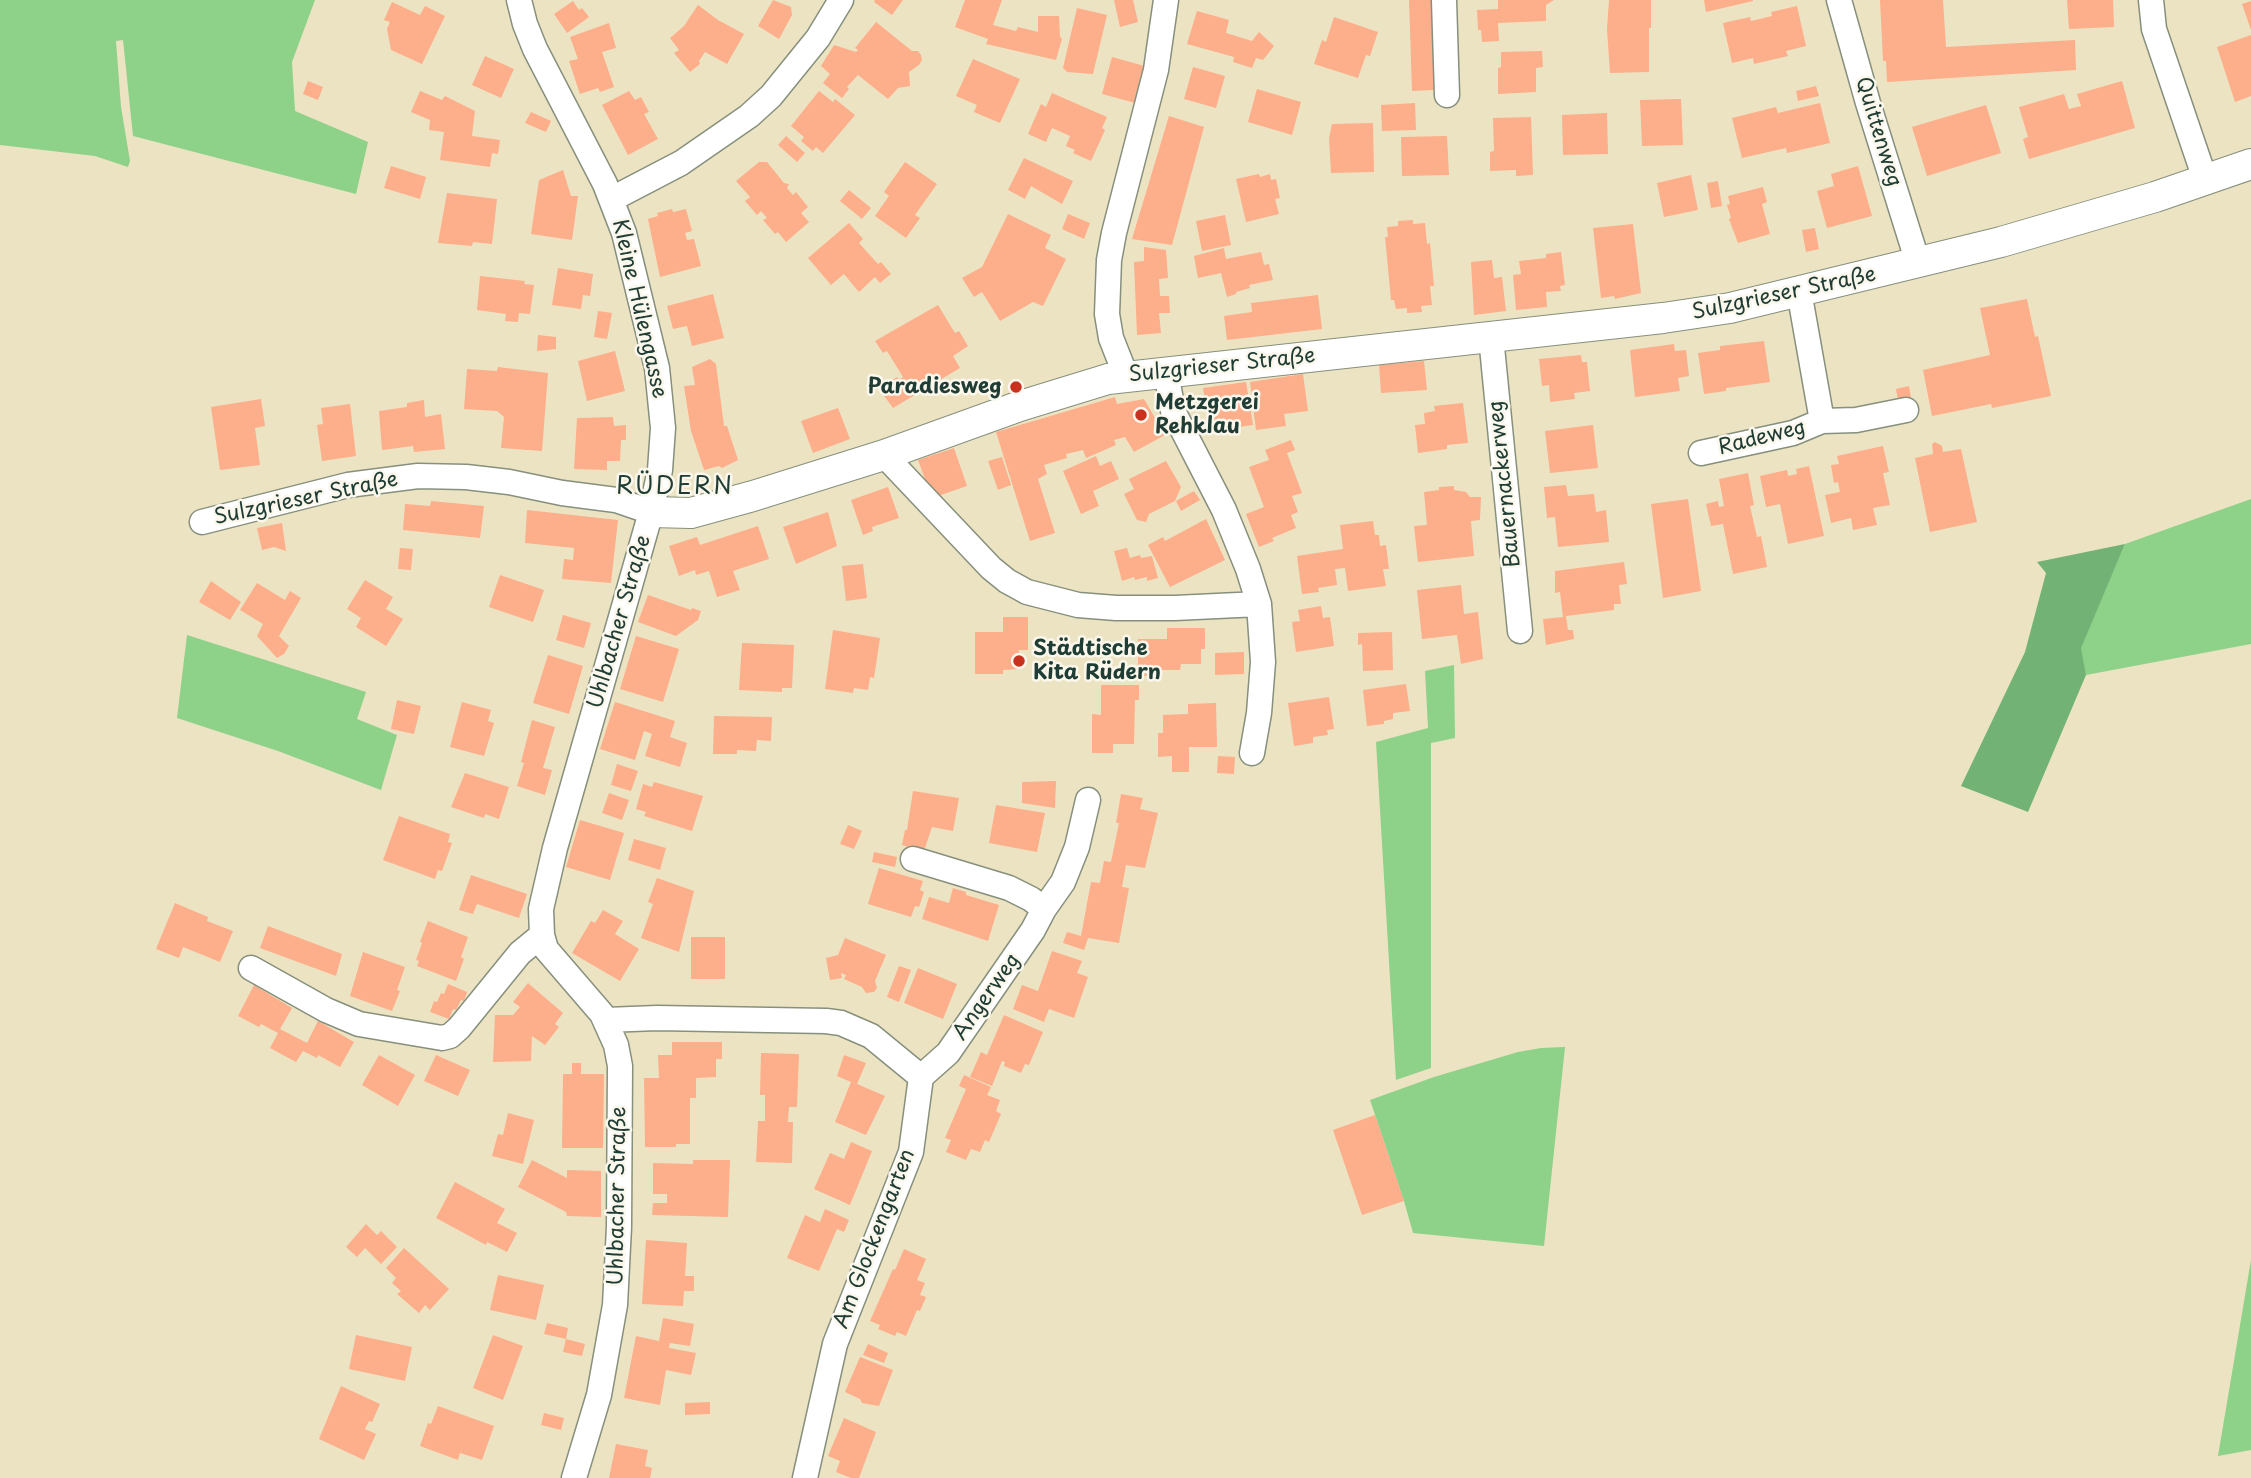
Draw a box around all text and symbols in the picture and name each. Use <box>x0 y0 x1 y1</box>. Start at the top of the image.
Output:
street label: Quittenweg <box>1849 74 1907 190</box>
street label: Kleine Hülengasse <box>606 217 672 401</box>
street label: Sulzgrieser Straße <box>1690 262 1878 326</box>
street label: Sulzgrieser Straße <box>1127 344 1317 388</box>
place label: Paradiesweg <box>868 374 1002 400</box>
marker: Paradiesweg <box>1008 379 1024 395</box>
place label: Metzgerei Rehklau <box>1155 390 1259 440</box>
street label: Bauernackerweg <box>1484 399 1526 569</box>
marker: Metzgerei Rehklau <box>1133 407 1149 423</box>
street label: Radeweg <box>1716 415 1808 461</box>
street label: Sulzgrieser Straße <box>212 467 400 531</box>
district label: RÜDERN <box>618 473 732 501</box>
street label: Uhlbacher Straße <box>583 532 657 712</box>
place label: Städtische Kita Rüdern <box>1033 636 1161 686</box>
marker: Städtische Kita Rüdern <box>1011 653 1027 669</box>
street label: Angerweg <box>948 949 1026 1045</box>
street label: Uhlbacher Straße <box>604 1106 632 1286</box>
street label: Am Glockengarten <box>829 1146 921 1332</box>

